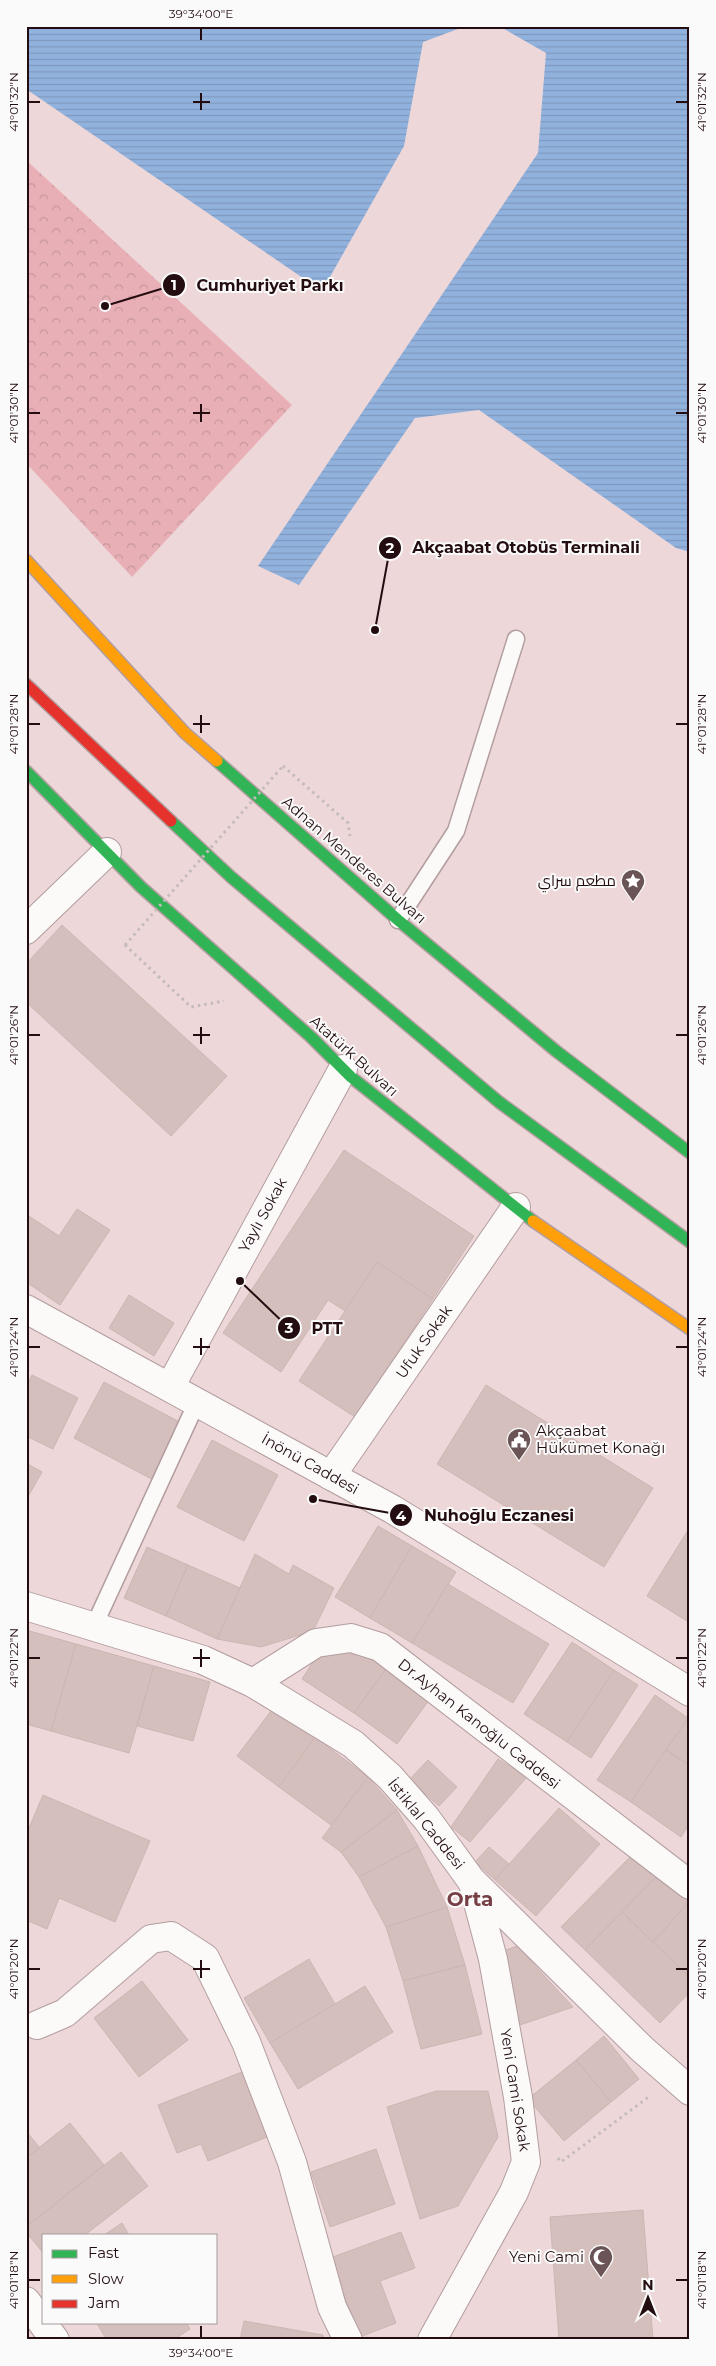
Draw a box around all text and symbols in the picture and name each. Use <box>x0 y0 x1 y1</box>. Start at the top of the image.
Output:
text: 39°34'00"E <box>169 6 233 21</box>
text: 41°01'32"N <box>6 72 21 132</box>
text: 41°01'32"N <box>694 72 709 132</box>
callout: Cumhuriyet Parkı <box>161 270 353 301</box>
text: 1 <box>171 275 177 294</box>
text: Cumhuriyet Parkı <box>196 276 344 295</box>
text: 41°01'30"N <box>6 383 21 443</box>
text: 41°01'30"N <box>694 383 709 443</box>
callout: Akçaabat Otobüs Terminali <box>377 532 650 563</box>
text: 2 <box>386 538 395 557</box>
text: Akçaabat Otobüs Terminali <box>411 538 640 558</box>
text: 41°01'28"N <box>6 694 21 754</box>
text: 41°01'28"N <box>694 694 709 754</box>
street label: Adnan Menderes Bulvarı <box>278 792 430 927</box>
place icon: مطعم سراي <box>620 868 646 902</box>
place label: مطعم سراي <box>538 871 616 893</box>
text: 41°01'26"N <box>6 1005 21 1065</box>
text: 41°01'26"N <box>694 1005 709 1065</box>
street label: Atatürk Bulvarı <box>306 1011 402 1100</box>
street label: Yaylı Sokak <box>234 1174 291 1255</box>
street label: Ufuk Sokak <box>391 1301 456 1382</box>
callout: PTT <box>277 1312 353 1343</box>
text: 41°01'24"N <box>6 1317 21 1377</box>
text: 41°01'24"N <box>694 1317 709 1377</box>
text: 3 <box>284 1318 294 1337</box>
text: PTT <box>311 1319 343 1338</box>
place label: Akçaabat Hükümet Konağı <box>536 1421 665 1457</box>
public building icon: Akçaabat Hükümet Konağı <box>506 1427 532 1461</box>
street label: İnönü Caddesi <box>258 1429 362 1498</box>
callout: Nuhoğlu Eczanesi <box>388 1500 584 1531</box>
text: 4 <box>396 1506 407 1525</box>
text: Nuhoğlu Eczanesi <box>424 1506 574 1525</box>
text: 41°01'22"N <box>6 1628 21 1688</box>
text: 41°01'22"N <box>694 1628 709 1688</box>
street label: Dr.Ayhan Kanoğlu Caddesi <box>394 1654 564 1793</box>
street label: İstiklal Caddesi <box>384 1774 469 1873</box>
district label: Orta <box>447 1887 493 1911</box>
text: 41°01'20"N <box>6 1938 21 2000</box>
text: 41°01'20"N <box>694 1938 709 2000</box>
street label: Yeni Cami Sokak <box>496 2027 535 2153</box>
legend <box>42 2234 218 2324</box>
text: Fast <box>88 2243 119 2262</box>
mosque icon: Yeni Cami <box>588 2244 614 2278</box>
place label: Yeni Cami <box>509 2247 584 2266</box>
text: 41°01'18"N <box>6 2251 21 2309</box>
text: 41°01'18"N <box>694 2251 709 2309</box>
text: Slow <box>88 2269 124 2288</box>
north arrow <box>624 2274 674 2324</box>
text: N <box>642 2276 654 2294</box>
text: Jam <box>87 2293 120 2312</box>
text: 39°34'00"E <box>169 2345 233 2360</box>

